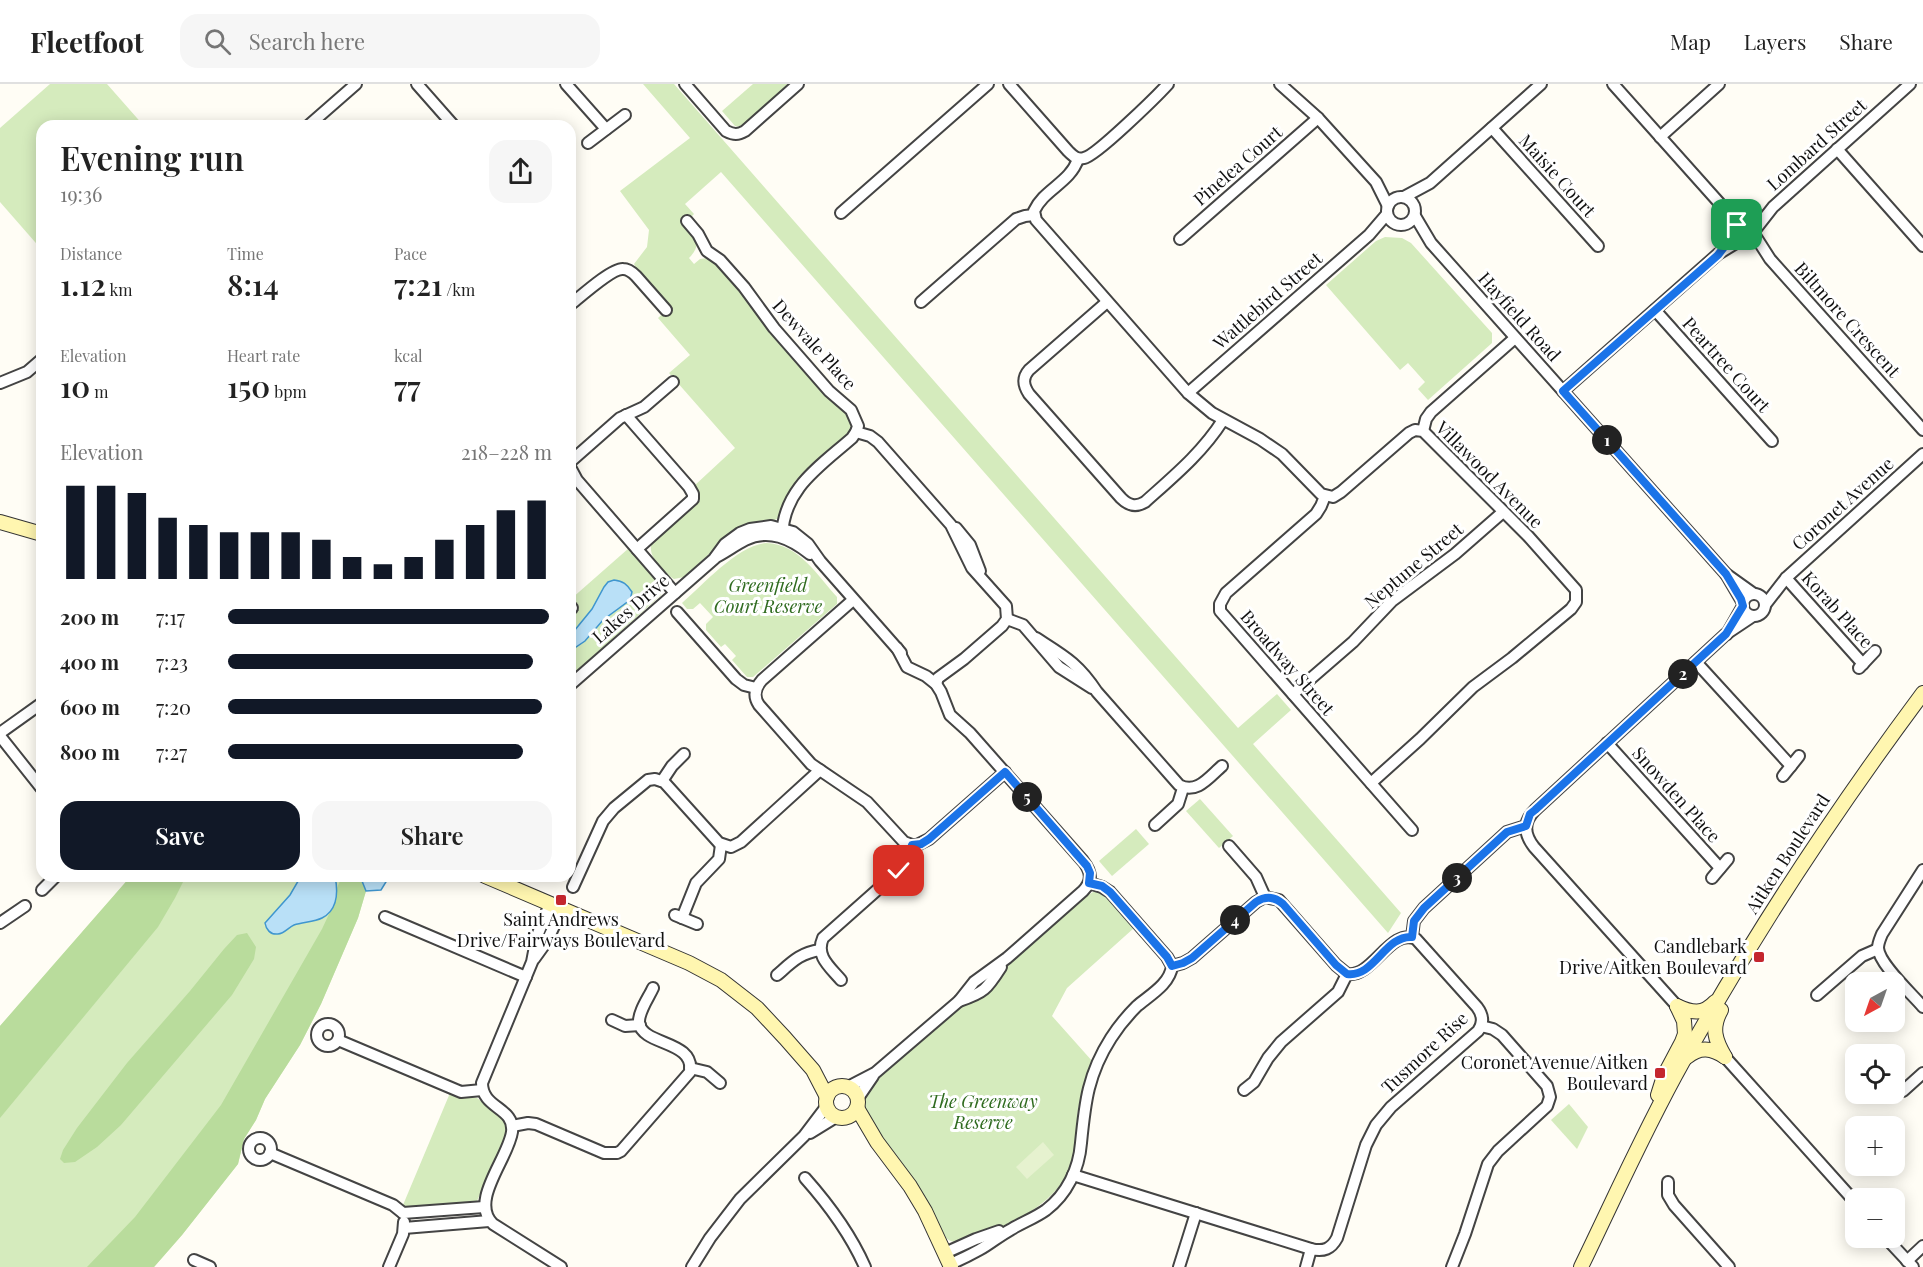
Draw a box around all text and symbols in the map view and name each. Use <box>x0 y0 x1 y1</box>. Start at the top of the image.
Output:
search box <box>180 14 600 68</box>
text: Fleetfoot <box>30 23 144 60</box>
icon: search <box>201 25 234 58</box>
text: Search here <box>249 26 365 56</box>
text: Map <box>1670 27 1711 55</box>
text: Layers <box>1744 27 1806 55</box>
text: Share <box>1839 27 1893 55</box>
street label: Lombard Street <box>1761 93 1872 195</box>
street label: Pinelea Court <box>1188 120 1287 210</box>
street label: Maisie Court <box>1514 129 1602 222</box>
text: Evening run <box>60 135 244 179</box>
button: share <box>489 140 552 203</box>
text: 19:36 <box>60 180 102 207</box>
pin <box>1711 199 1762 250</box>
icon: arrive <box>1720 208 1753 241</box>
text: Distance <box>60 243 122 264</box>
text: Time <box>227 243 264 264</box>
text: Pace <box>394 243 427 264</box>
street label: Wattlebird Street <box>1207 246 1327 355</box>
street label: Biltmore Crescent <box>1790 257 1906 383</box>
text: 1.12 <box>60 264 106 304</box>
text: 8:14 <box>227 264 279 304</box>
text: 7:21 <box>394 264 442 304</box>
street label: Hayfield Road <box>1473 267 1567 367</box>
text: km <box>106 279 132 300</box>
text: /km <box>442 279 475 300</box>
street label: Dewvale Place <box>768 294 862 395</box>
street label: Peartree Court <box>1678 312 1776 417</box>
text: Elevation <box>60 345 127 366</box>
text: Heart rate <box>227 345 300 366</box>
text: kcal <box>394 345 423 366</box>
text: 10 <box>60 366 90 406</box>
text: 150 <box>227 366 270 406</box>
text: 77 <box>394 366 420 406</box>
text: m <box>90 381 108 402</box>
text: bpm <box>270 381 307 402</box>
street label: Villawood Avenue <box>1430 415 1549 533</box>
pin: 1 <box>1592 425 1622 455</box>
text: 1 <box>1604 429 1610 450</box>
text: Elevation <box>60 438 143 465</box>
text: 218–228 m <box>461 438 552 465</box>
street label: Coronet Avenue <box>1786 451 1898 555</box>
street label: Neptune Street <box>1359 517 1468 613</box>
street label: Korab Place <box>1797 566 1879 653</box>
street label: Lakes Drive <box>587 568 674 648</box>
park label: Greenfield Court Reserve <box>714 573 823 618</box>
text: 200 m <box>60 603 119 630</box>
text: 7:17 <box>156 603 185 630</box>
street label: Broadway Street <box>1235 605 1341 721</box>
text: 400 m <box>60 648 119 675</box>
text: 7:23 <box>156 648 188 675</box>
pin: 2 <box>1668 659 1698 689</box>
text: 2 <box>1679 663 1687 684</box>
text: 600 m <box>60 693 120 720</box>
text: 7:20 <box>156 693 191 720</box>
text: 800 m <box>60 738 120 765</box>
text: 7:27 <box>156 738 187 765</box>
street label: Snowden Place <box>1627 741 1726 847</box>
pin: 5 <box>1012 782 1042 812</box>
text: 5 <box>1023 786 1031 807</box>
street label: Aitken Boulevard <box>1739 789 1835 919</box>
button: Save <box>60 801 300 870</box>
button: Share <box>312 801 552 870</box>
pin <box>873 845 924 896</box>
icon: check <box>882 854 915 887</box>
pin: 3 <box>1442 863 1472 893</box>
text: 3 <box>1453 867 1461 888</box>
marker: Saint Andrews Drive/Fairways Boulevard <box>554 893 568 907</box>
pin: 4 <box>1220 905 1250 935</box>
place label: Saint Andrews Drive/Fairways Boulevard <box>457 907 666 952</box>
text: 4 <box>1231 909 1239 930</box>
place label: Candlebark Drive/Aitken Boulevard <box>1559 934 1748 979</box>
marker: Candlebark Drive/Aitken Boulevard <box>1752 950 1766 964</box>
north arrow <box>1845 972 1905 1032</box>
map controls <box>1845 972 1905 1248</box>
street label: Tusmore Rise <box>1376 1006 1473 1098</box>
button: locate <box>1845 1044 1905 1104</box>
place label: Coronet Avenue/Aitken Boulevard <box>1461 1050 1649 1095</box>
marker: Coronet Avenue/Aitken Boulevard <box>1653 1066 1667 1080</box>
park label: The Greenway Reserve <box>928 1089 1038 1134</box>
button: + <box>1845 1116 1905 1176</box>
button: − <box>1845 1188 1905 1248</box>

